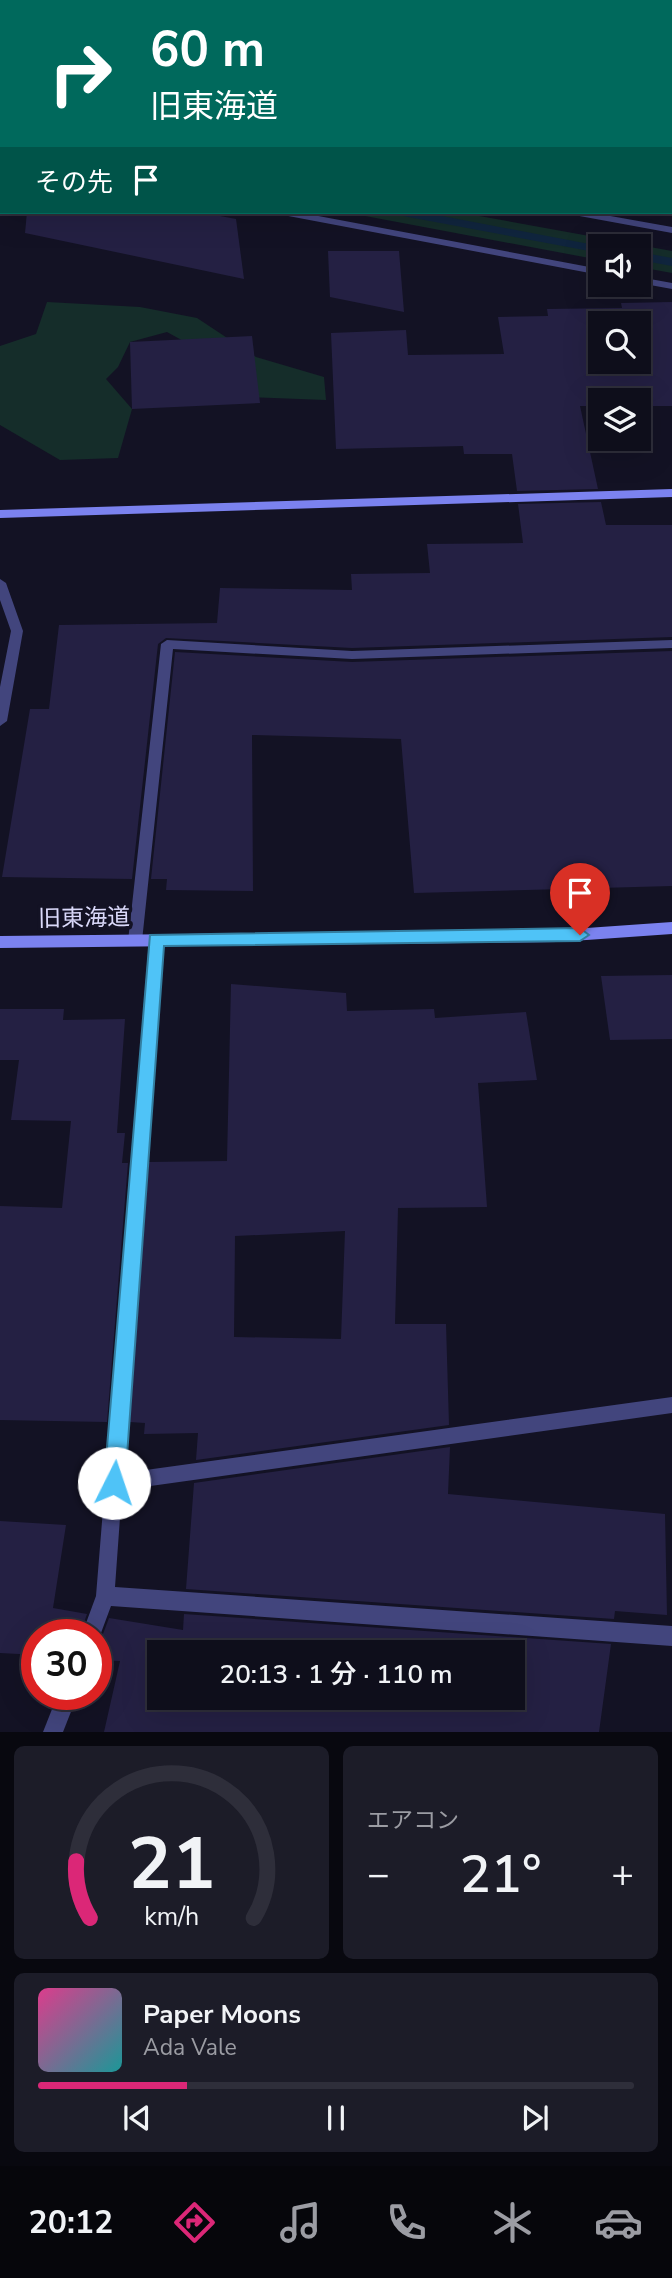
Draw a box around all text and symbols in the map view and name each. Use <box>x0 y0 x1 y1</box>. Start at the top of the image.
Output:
text: 60 m <box>150 16 265 83</box>
icon: right <box>35 28 126 119</box>
text: 旧東海道 <box>150 85 278 128</box>
icon: arrive <box>127 161 165 199</box>
text: その先 <box>35 165 113 200</box>
map controls <box>588 234 651 451</box>
button: sound <box>588 234 651 297</box>
button: search <box>588 311 651 374</box>
button: layers <box>588 388 651 451</box>
pin <box>550 863 610 935</box>
icon: arrive <box>561 874 599 912</box>
street label: 旧東海道 <box>38 902 130 934</box>
position arrow <box>77 1446 151 1520</box>
speed limit sign: 30 <box>21 1619 112 1710</box>
text: 20:13 · 1 分 · 110 m <box>220 1657 452 1692</box>
text: エアコン <box>367 1805 459 1836</box>
text: 21 <box>128 1815 215 1915</box>
text: 21° <box>460 1839 541 1910</box>
text: − <box>367 1849 390 1900</box>
text: + <box>611 1849 634 1900</box>
text: km/h <box>144 1900 199 1934</box>
text: Paper Moons <box>143 1997 301 2032</box>
text: Ada Vale <box>143 2032 237 2063</box>
icon: previous <box>118 2099 156 2137</box>
icon: pause <box>317 2099 355 2137</box>
icon: next <box>516 2099 554 2137</box>
icon: directions <box>170 2198 219 2247</box>
icon: music <box>276 2198 325 2247</box>
icon: phone <box>382 2198 431 2247</box>
icon: climate <box>488 2198 537 2247</box>
icon: car <box>594 2198 643 2247</box>
text: 20:12 <box>29 2201 113 2244</box>

